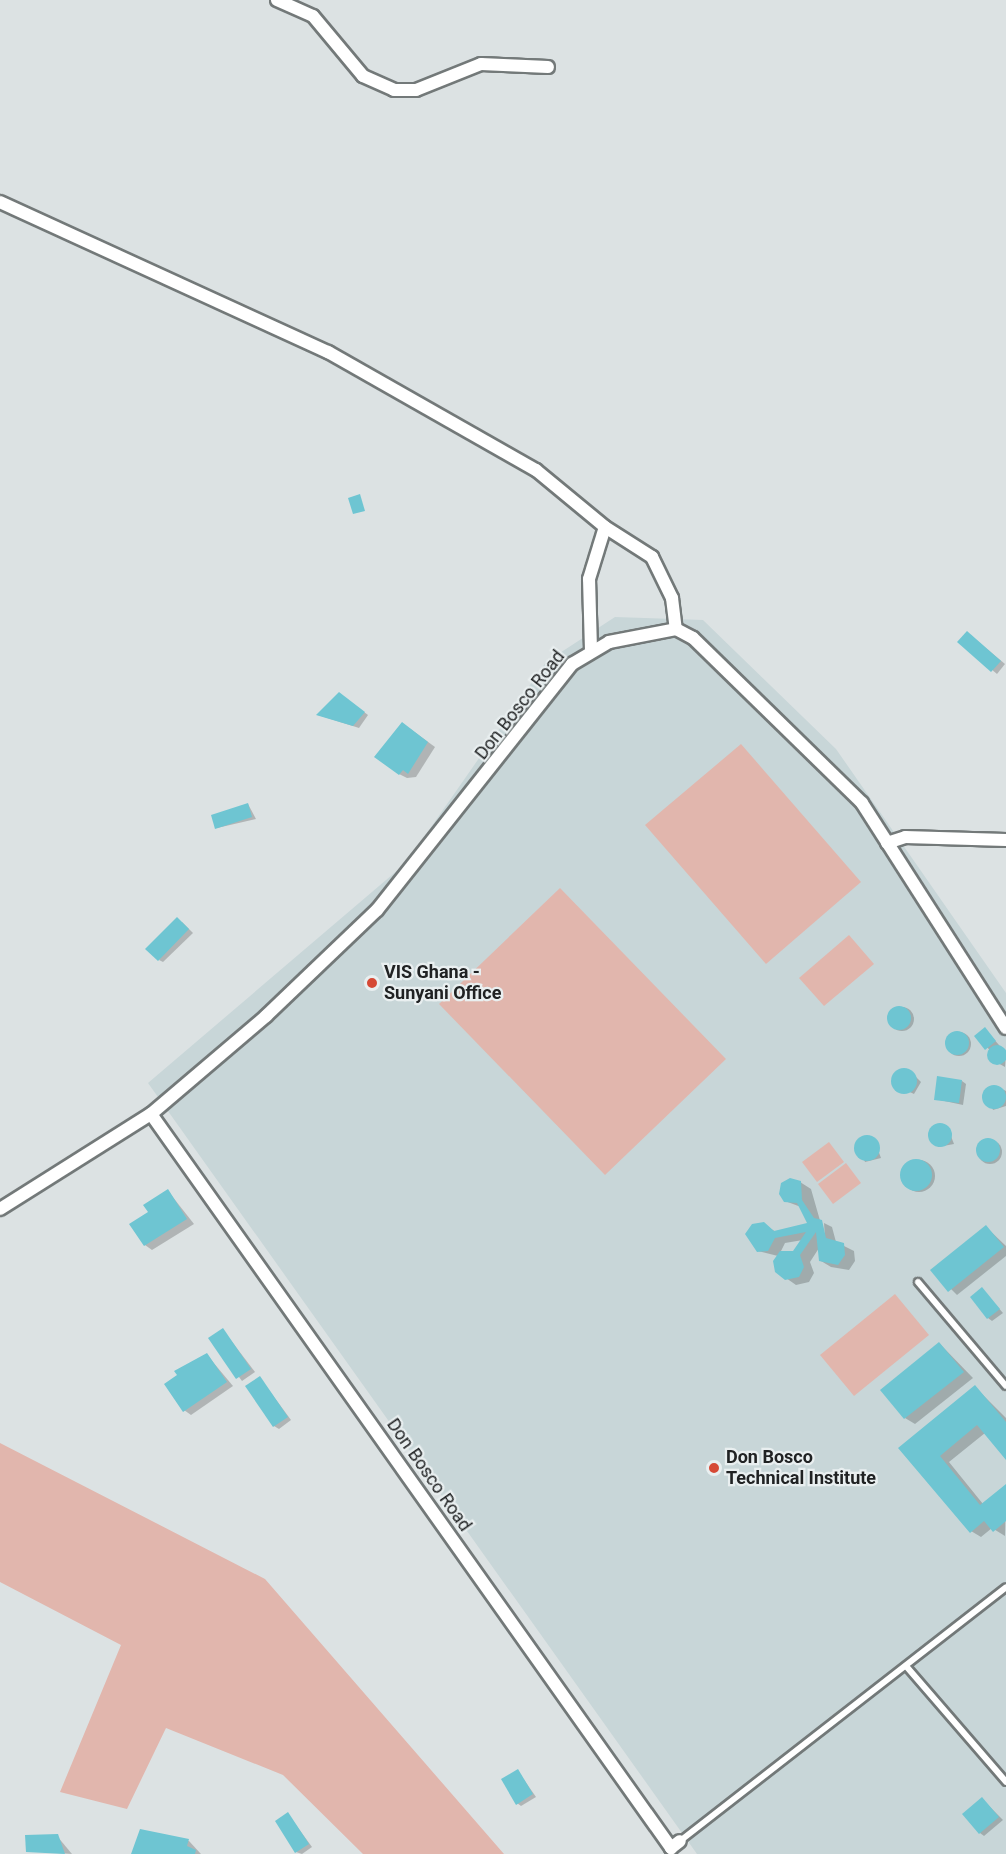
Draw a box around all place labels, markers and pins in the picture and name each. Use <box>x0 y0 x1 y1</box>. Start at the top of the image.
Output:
place label: VIS Ghana - Sunyani Office <box>384 962 501 1004</box>
marker: VIS Ghana - Sunyani Office <box>365 976 379 990</box>
place label: Don Bosco Technical Institute <box>726 1447 876 1490</box>
marker: Don Bosco Technical Institute <box>707 1461 721 1475</box>

